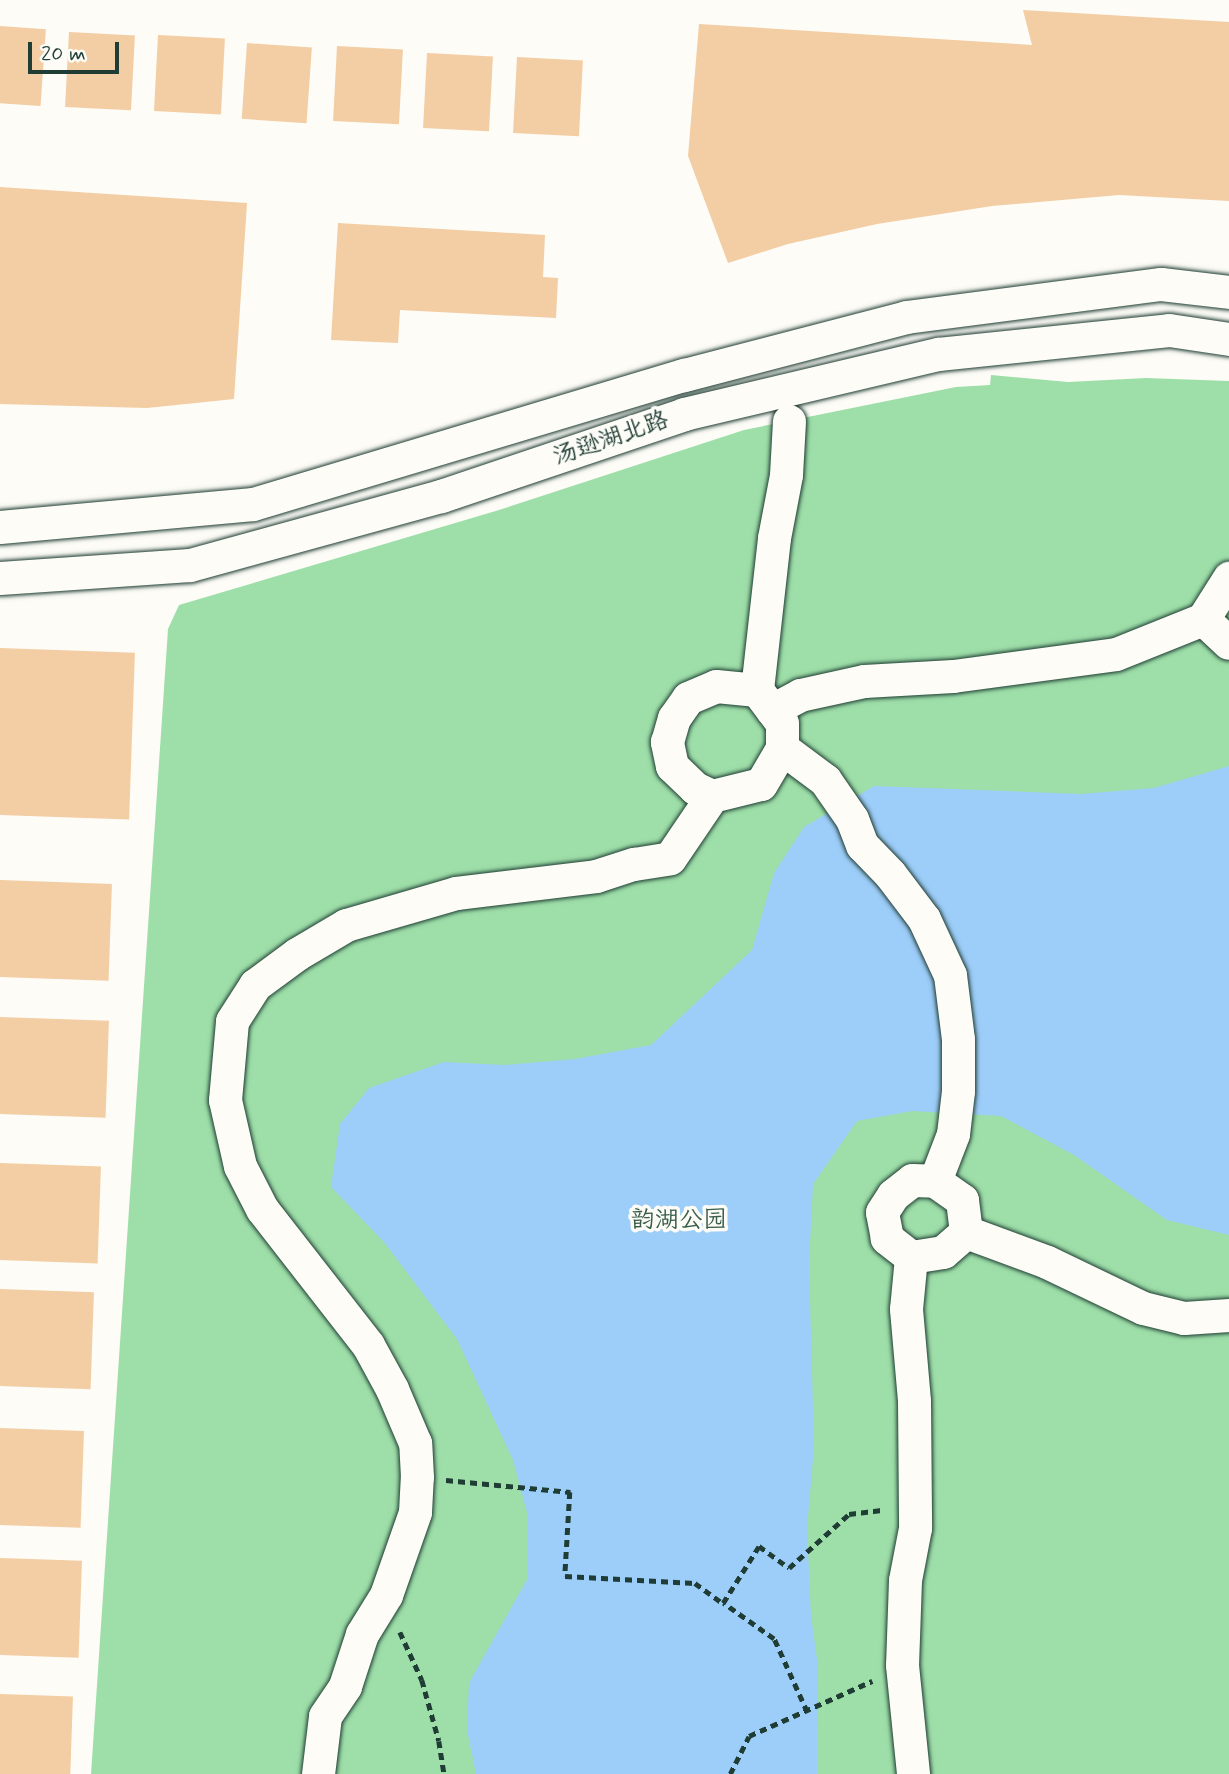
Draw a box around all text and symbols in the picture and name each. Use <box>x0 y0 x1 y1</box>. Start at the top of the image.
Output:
scale bar <box>32 28 122 72</box>
text: 20 m <box>41 40 86 68</box>
street label: 汤逊湖北路 <box>550 406 672 472</box>
park label: 韵湖公园 <box>631 1207 727 1235</box>

